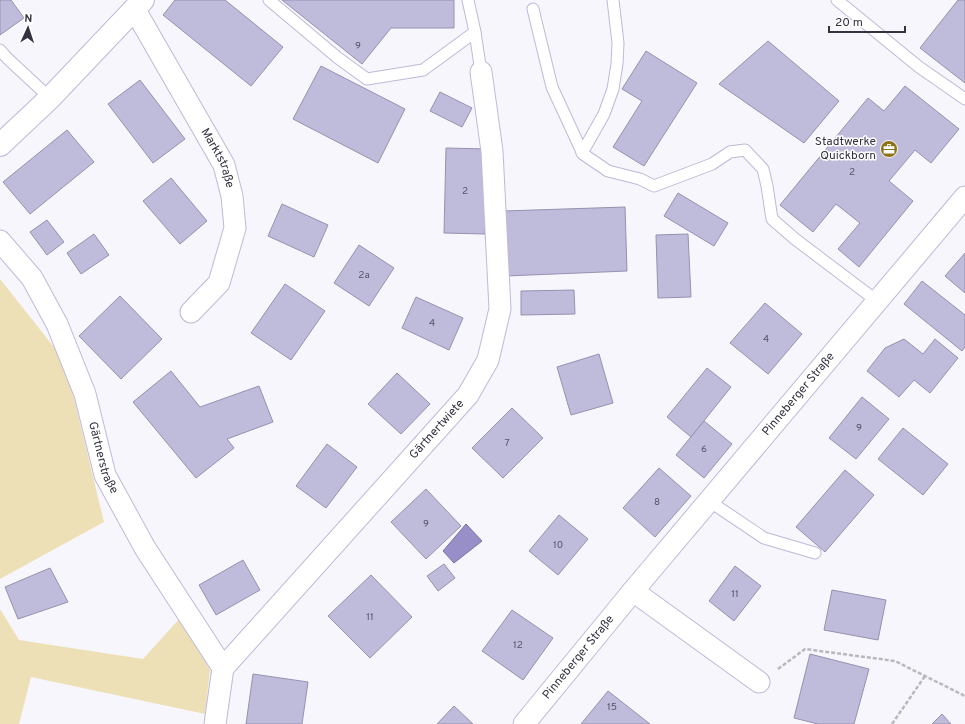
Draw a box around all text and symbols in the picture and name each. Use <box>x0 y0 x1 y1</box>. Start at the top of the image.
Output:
north arrow <box>8 8 48 48</box>
scale bar <box>829 8 905 34</box>
text: N <box>24 12 33 26</box>
text: 20 m <box>835 15 863 31</box>
house number: 9 <box>355 40 361 53</box>
street label: Marktstraße <box>197 125 238 190</box>
place label: Stadtwerke Quickborn <box>815 134 876 164</box>
office icon: Stadtwerke Quickborn <box>879 139 899 159</box>
house number: 2 <box>849 166 855 179</box>
house number: 2 <box>462 185 468 198</box>
house number: 2a <box>358 269 370 282</box>
house number: 4 <box>429 317 435 330</box>
house number: 4 <box>763 333 769 346</box>
street label: Pinneberger Straße <box>759 349 838 440</box>
street label: Gärtnertwiete <box>406 396 468 463</box>
street label: Gärtnerstraße <box>84 420 122 497</box>
house number: 9 <box>856 422 862 435</box>
house number: 7 <box>504 437 510 450</box>
house number: 6 <box>701 443 707 456</box>
house number: 8 <box>654 496 660 509</box>
house number: 9 <box>423 518 429 531</box>
house number: 10 <box>553 539 563 552</box>
house number: 11 <box>731 588 739 601</box>
house number: 11 <box>366 611 374 624</box>
street label: Pinneberger Straße <box>539 612 618 703</box>
house number: 12 <box>513 639 523 652</box>
house number: 15 <box>607 701 617 714</box>

